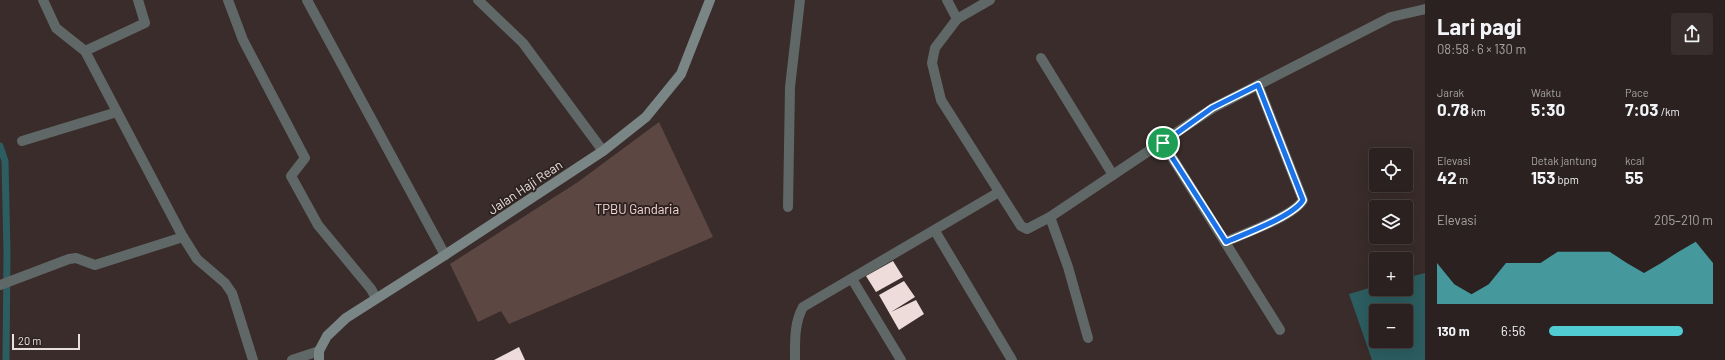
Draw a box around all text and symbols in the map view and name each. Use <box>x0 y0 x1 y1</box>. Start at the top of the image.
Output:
text: Lari pagi <box>1437 13 1522 39</box>
button: share <box>1671 13 1713 55</box>
text: 08:58 · 6 × 130 m <box>1437 41 1526 57</box>
text: Jarak <box>1437 86 1464 99</box>
text: Waktu <box>1531 86 1561 99</box>
text: Pace <box>1625 86 1649 99</box>
text: 0.78 <box>1437 99 1469 119</box>
text: 5:30 <box>1531 99 1565 119</box>
text: 7:03 <box>1625 99 1659 119</box>
text: km <box>1469 105 1486 118</box>
text: /km <box>1659 105 1680 118</box>
pin <box>1146 126 1180 160</box>
icon: arrive <box>1152 132 1174 154</box>
map controls <box>1369 148 1413 348</box>
button: locate <box>1369 148 1413 192</box>
text: Elevasi <box>1437 154 1471 167</box>
text: Detak jantung <box>1531 154 1597 167</box>
text: kcal <box>1625 154 1644 167</box>
street label: Jalan Haji Rean <box>485 156 565 218</box>
text: 42 <box>1437 167 1457 187</box>
text: 153 <box>1531 167 1555 187</box>
text: 55 <box>1625 167 1643 187</box>
text: m <box>1457 173 1468 186</box>
text: bpm <box>1555 173 1579 186</box>
button: layers <box>1369 200 1413 244</box>
park label: TPBU Gandaria <box>595 201 679 217</box>
text: Elevasi <box>1437 212 1477 228</box>
text: 205–210 m <box>1654 212 1713 228</box>
button: + <box>1369 252 1413 296</box>
button: − <box>1369 304 1413 348</box>
text: 130 m <box>1437 323 1470 339</box>
text: 6:56 <box>1501 323 1525 339</box>
scale bar <box>12 332 80 351</box>
text: 20 m <box>18 334 41 347</box>

